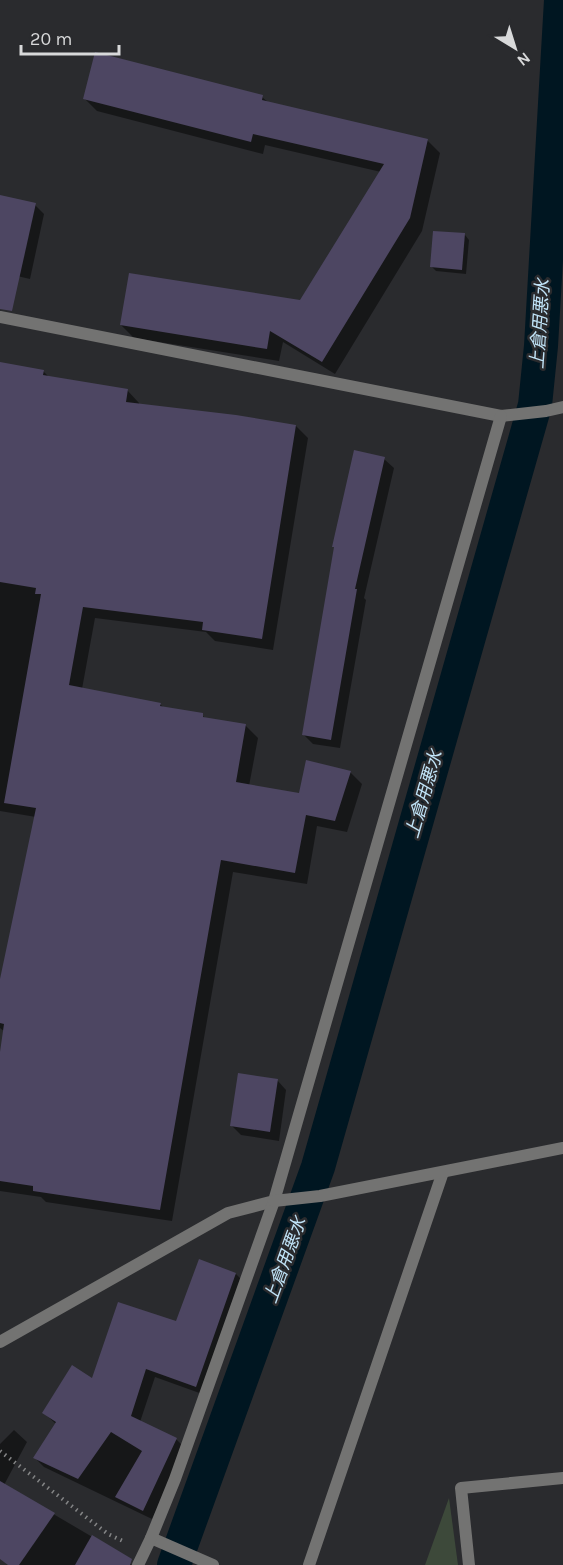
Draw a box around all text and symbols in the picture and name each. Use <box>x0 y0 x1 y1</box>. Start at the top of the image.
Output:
scale bar <box>21 18 118 56</box>
north arrow <box>485 18 545 78</box>
text: 20 m <box>30 28 72 50</box>
text: N <box>514 48 534 70</box>
water label: 上倉用悪水 <box>526 276 554 370</box>
water label: 上倉用悪水 <box>401 746 448 840</box>
water label: 上倉用悪水 <box>259 1212 311 1306</box>

